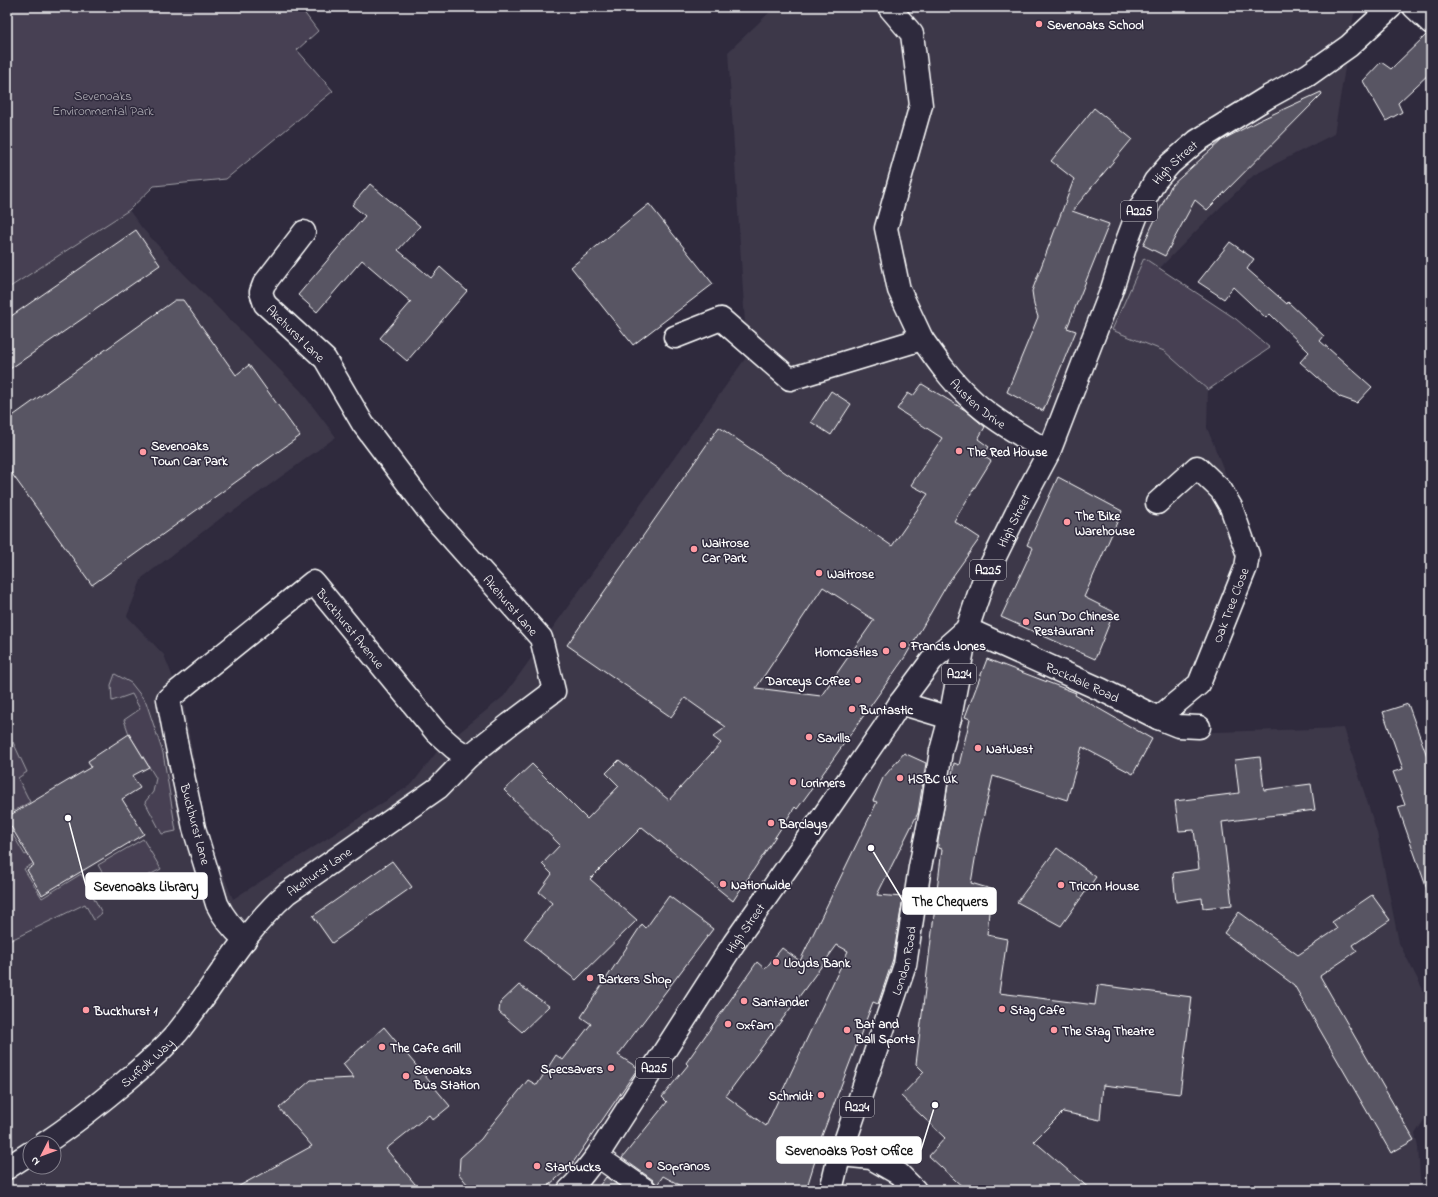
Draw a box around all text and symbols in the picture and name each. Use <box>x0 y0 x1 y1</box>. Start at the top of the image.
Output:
place label: Sevenoaks School <box>1047 16 1144 35</box>
marker: Sevenoaks School <box>1034 19 1044 29</box>
park label: Sevenoaks Environmental Park <box>52 87 154 121</box>
street label: High Street <box>1148 136 1203 189</box>
road number: A225 <box>1121 201 1157 221</box>
street label: Akehurst Lane <box>261 301 329 367</box>
street label: Austen Drive <box>945 375 1010 434</box>
place label: Sevenoaks Town Car Park <box>151 437 228 471</box>
place label: The Red House <box>967 443 1049 462</box>
marker: The Red House <box>954 446 964 456</box>
marker: Sevenoaks Town Car Park <box>138 447 148 457</box>
street label: High Street <box>993 491 1036 551</box>
place label: The Bike Warehouse <box>1075 507 1136 541</box>
marker: The Bike Warehouse <box>1062 517 1072 527</box>
place label: Waitrose Car Park <box>702 534 750 568</box>
marker: Waitrose Car Park <box>689 544 699 554</box>
road number: A225 <box>970 560 1006 580</box>
place label: Waitrose <box>827 565 875 584</box>
street label: Oak Tree Close <box>1208 565 1255 646</box>
marker: Waitrose <box>814 568 824 578</box>
street label: Akehurst Lane <box>478 571 542 641</box>
street label: Buckhurst Avenue <box>311 584 388 673</box>
place label: Sun Do Chinese Restaurant <box>1033 607 1120 641</box>
marker: Sun Do Chinese Restaurant <box>1021 617 1031 627</box>
place label: Francis Jones <box>910 637 986 656</box>
marker: Francis Jones <box>898 640 908 650</box>
place label: Horncastles <box>815 643 878 662</box>
marker: Horncastles <box>881 646 891 656</box>
street label: Rockdale Road <box>1042 658 1123 708</box>
road number: A224 <box>942 664 976 684</box>
place label: Darceys Coffee <box>765 672 851 693</box>
marker: Darceys Coffee <box>853 675 863 685</box>
place label: Buntastic <box>859 701 914 720</box>
marker: Buntastic <box>847 704 857 714</box>
place label: Savills <box>817 729 851 748</box>
marker: Savills <box>804 732 814 742</box>
place label: NatWest <box>986 740 1034 759</box>
marker: NatWest <box>973 743 983 753</box>
place label: HSBC UK <box>908 770 958 789</box>
marker: HSBC UK <box>895 773 905 783</box>
place label: Lorimers <box>801 774 846 793</box>
marker: Lorimers <box>788 777 798 787</box>
street label: Buckhurst Lane <box>174 781 215 867</box>
place label: Barclays <box>778 815 828 836</box>
marker: Barclays <box>766 818 776 828</box>
street label: Akehurst Lane <box>283 843 356 902</box>
callout: Sevenoaks Library <box>86 873 207 899</box>
place label: Nationwide <box>731 876 792 895</box>
text: Sevenoaks Library <box>94 877 199 900</box>
place label: Tricon House <box>1069 877 1140 896</box>
marker: Nationwide <box>718 879 728 889</box>
marker: Tricon House <box>1056 880 1066 890</box>
callout: The Chequers <box>903 888 996 914</box>
text: The Chequers <box>912 892 988 913</box>
street label: High Street <box>722 899 771 957</box>
street label: London Road <box>887 924 922 998</box>
place label: Lloyds Bank <box>784 954 851 975</box>
marker: Lloyds Bank <box>771 957 781 967</box>
place label: Barkers Shop <box>597 970 672 989</box>
marker: Barkers Shop <box>585 973 595 983</box>
place label: Santander <box>752 993 810 1012</box>
marker: Santander <box>739 996 749 1006</box>
place label: Stag Cafe <box>1010 1001 1066 1022</box>
place label: Buckhurst 1 <box>93 1002 158 1021</box>
marker: Stag Cafe <box>997 1004 1007 1014</box>
marker: Buckhurst 1 <box>81 1005 91 1015</box>
place label: Bat and Ball Sports <box>854 1015 916 1049</box>
place label: Oxfam <box>736 1016 774 1035</box>
marker: Oxfam <box>723 1019 733 1029</box>
place label: The Stag Theatre <box>1062 1022 1155 1043</box>
marker: Bat and Ball Sports <box>842 1025 852 1035</box>
marker: The Stag Theatre <box>1049 1025 1059 1035</box>
street label: Suffolk Way <box>117 1034 180 1093</box>
place label: The Cafe Grill <box>390 1039 461 1058</box>
marker: The Cafe Grill <box>377 1042 387 1052</box>
road number: A225 <box>636 1058 672 1078</box>
place label: Specsavers <box>540 1060 603 1079</box>
place label: Sevenoaks Bus Station <box>413 1061 480 1095</box>
marker: Specsavers <box>606 1063 616 1073</box>
marker: Sevenoaks Bus Station <box>401 1071 411 1081</box>
place label: Schmidt <box>769 1087 814 1106</box>
marker: Schmidt <box>816 1090 826 1100</box>
road number: A224 <box>840 1097 874 1117</box>
north arrow <box>22 1135 62 1175</box>
callout: Sevenoaks Post Office <box>777 1137 921 1163</box>
text: Sevenoaks Post Office <box>785 1141 914 1162</box>
text: N <box>27 1153 44 1169</box>
place label: Sopranos <box>657 1157 710 1176</box>
place label: Starbucks <box>545 1158 601 1177</box>
marker: Sopranos <box>644 1160 654 1170</box>
marker: Starbucks <box>532 1161 542 1171</box>

